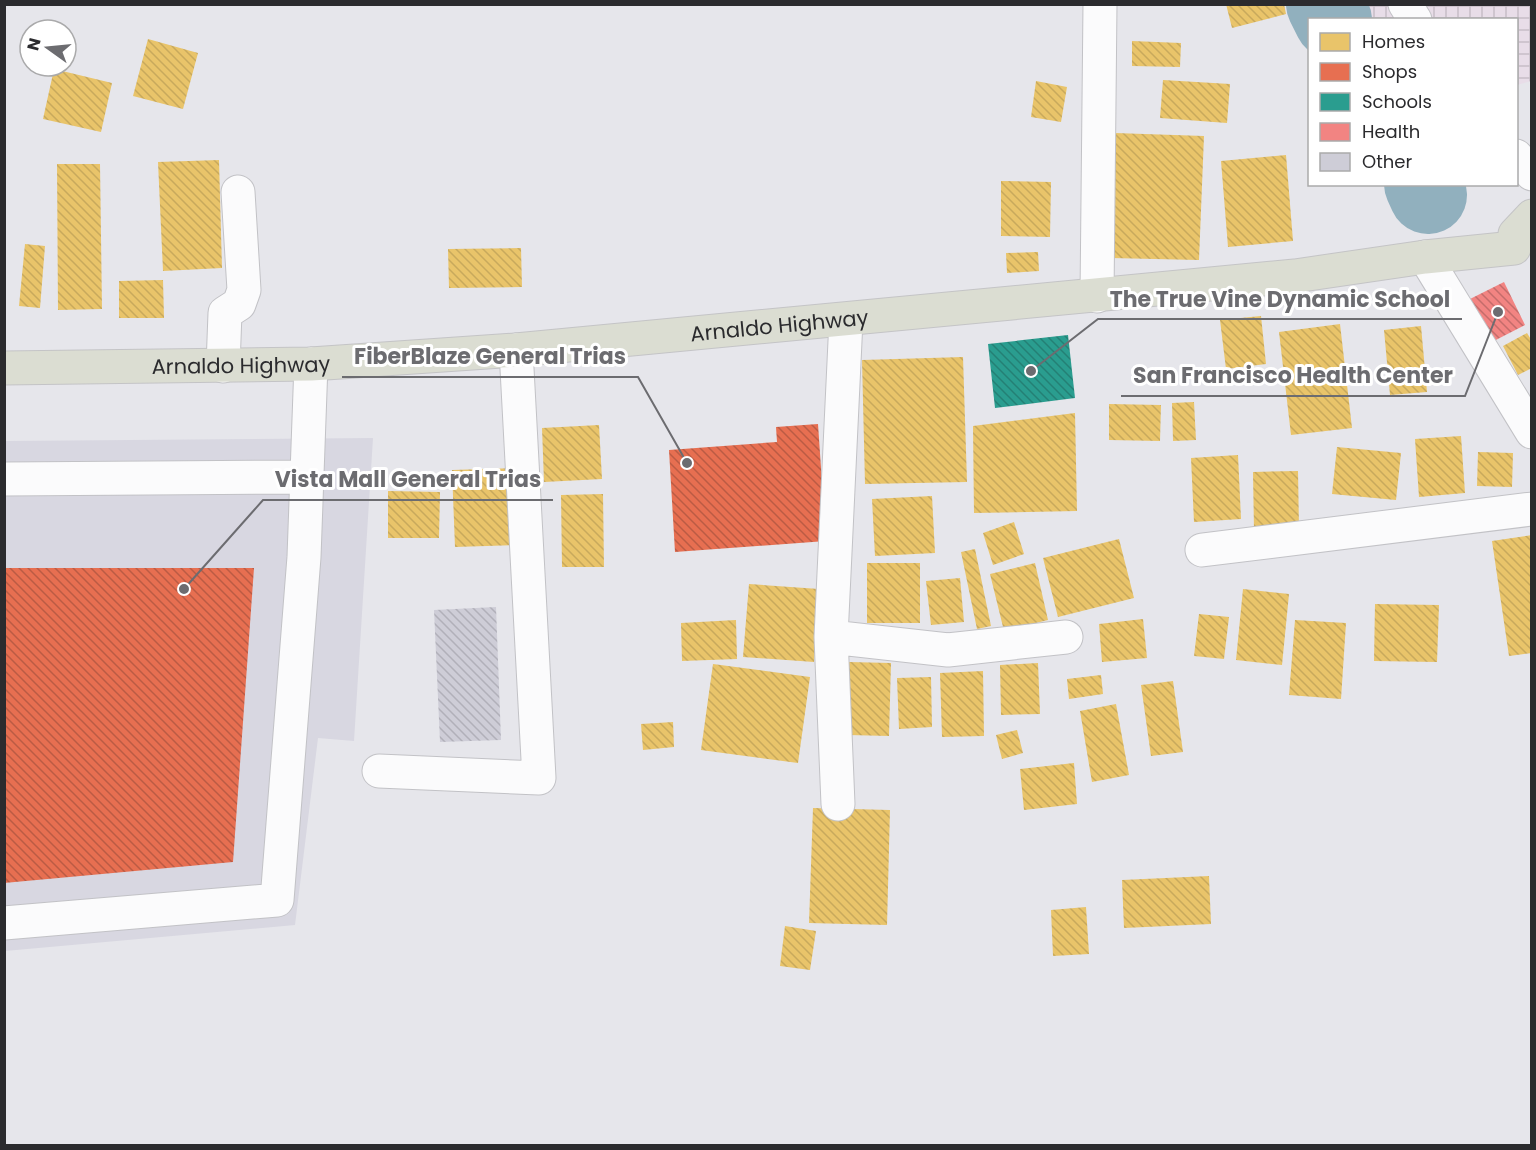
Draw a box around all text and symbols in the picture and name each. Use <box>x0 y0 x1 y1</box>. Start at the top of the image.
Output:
north arrow <box>18 18 78 78</box>
legend <box>1308 18 1518 186</box>
text: Homes <box>1362 29 1425 54</box>
text: N <box>21 35 47 53</box>
text: Shops <box>1362 59 1417 84</box>
text: Schools <box>1362 89 1432 114</box>
text: Health <box>1362 119 1420 144</box>
text: Other <box>1362 149 1412 174</box>
callout: The True Vine Dynamic School <box>1098 279 1462 319</box>
text: The True Vine Dynamic School <box>1110 284 1450 315</box>
street label: Arnaldo Highway <box>689 302 870 348</box>
callout: FiberBlaze General Trias <box>342 337 638 377</box>
text: FiberBlaze General Trias <box>354 341 626 372</box>
street label: Arnaldo Highway <box>151 348 331 381</box>
callout: San Francisco Health Center <box>1121 356 1465 396</box>
text: San Francisco Health Center <box>1133 360 1453 391</box>
callout: Vista Mall General Trias <box>263 460 553 500</box>
text: Vista Mall General Trias <box>275 464 541 495</box>

